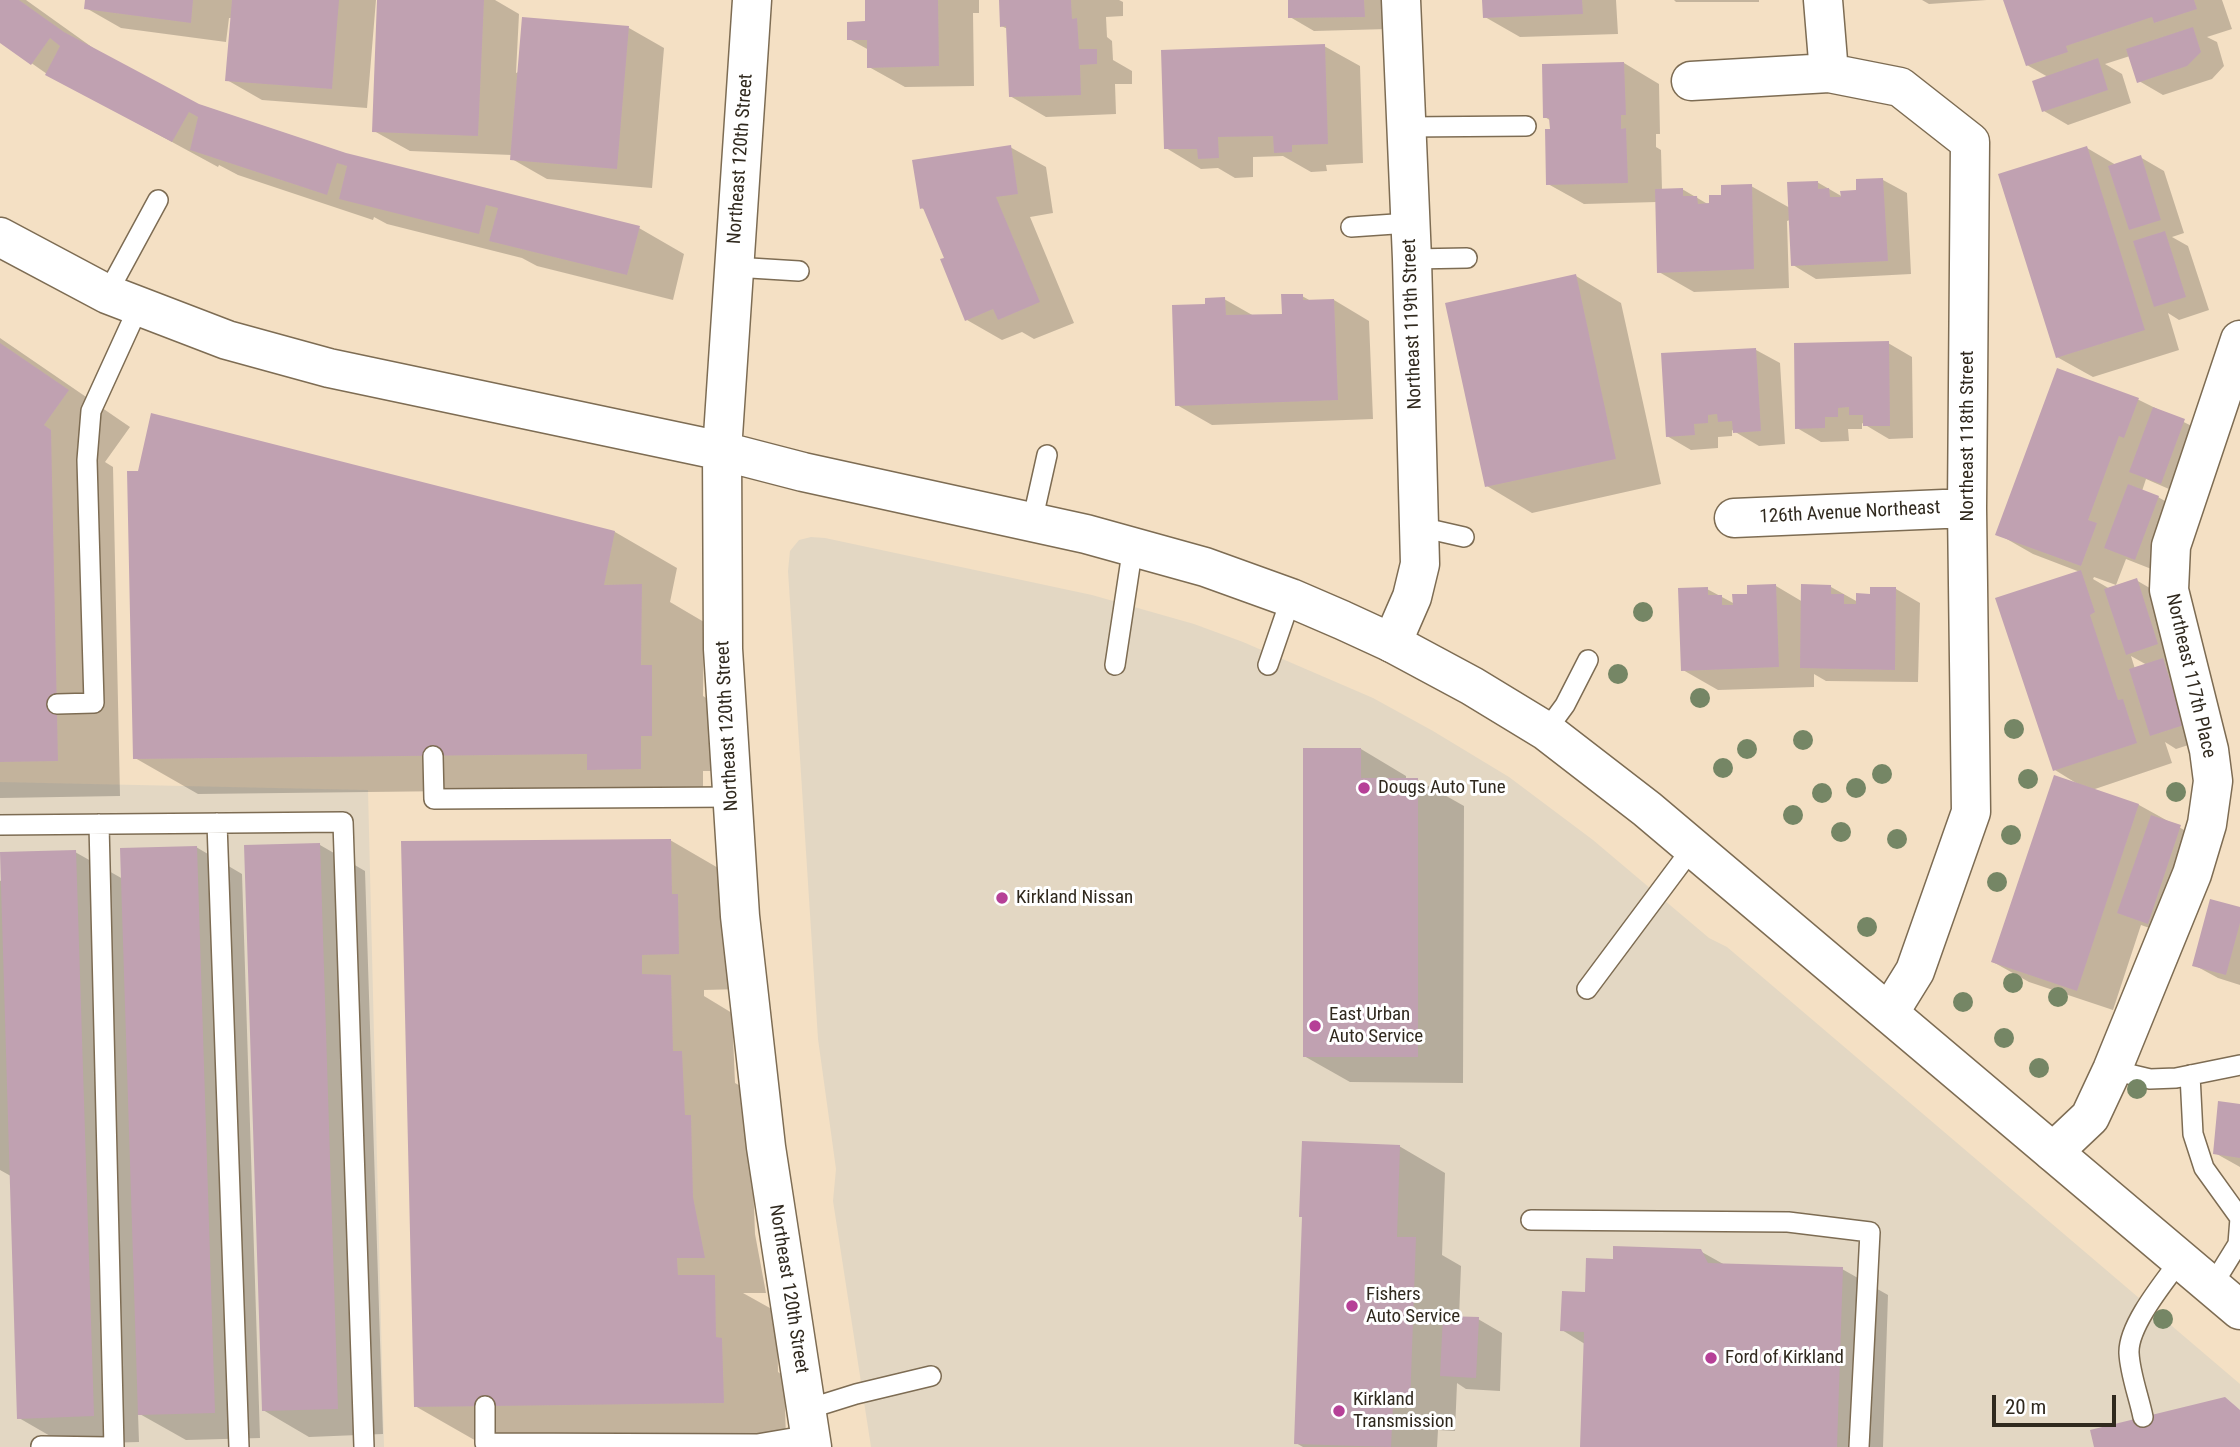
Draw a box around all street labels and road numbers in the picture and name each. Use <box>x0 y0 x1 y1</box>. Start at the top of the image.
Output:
street label: Northeast 120th Street <box>724 73 758 245</box>
street label: Northeast 119th Street <box>1399 238 1427 410</box>
street label: Northeast 118th Street <box>1957 351 1979 521</box>
street label: 126th Avenue Northeast <box>1759 497 1941 529</box>
street label: Northeast 117th Place <box>2160 592 2220 760</box>
street label: Northeast 120th Street <box>712 640 744 812</box>
street label: Northeast 120th Street <box>763 1203 813 1375</box>

